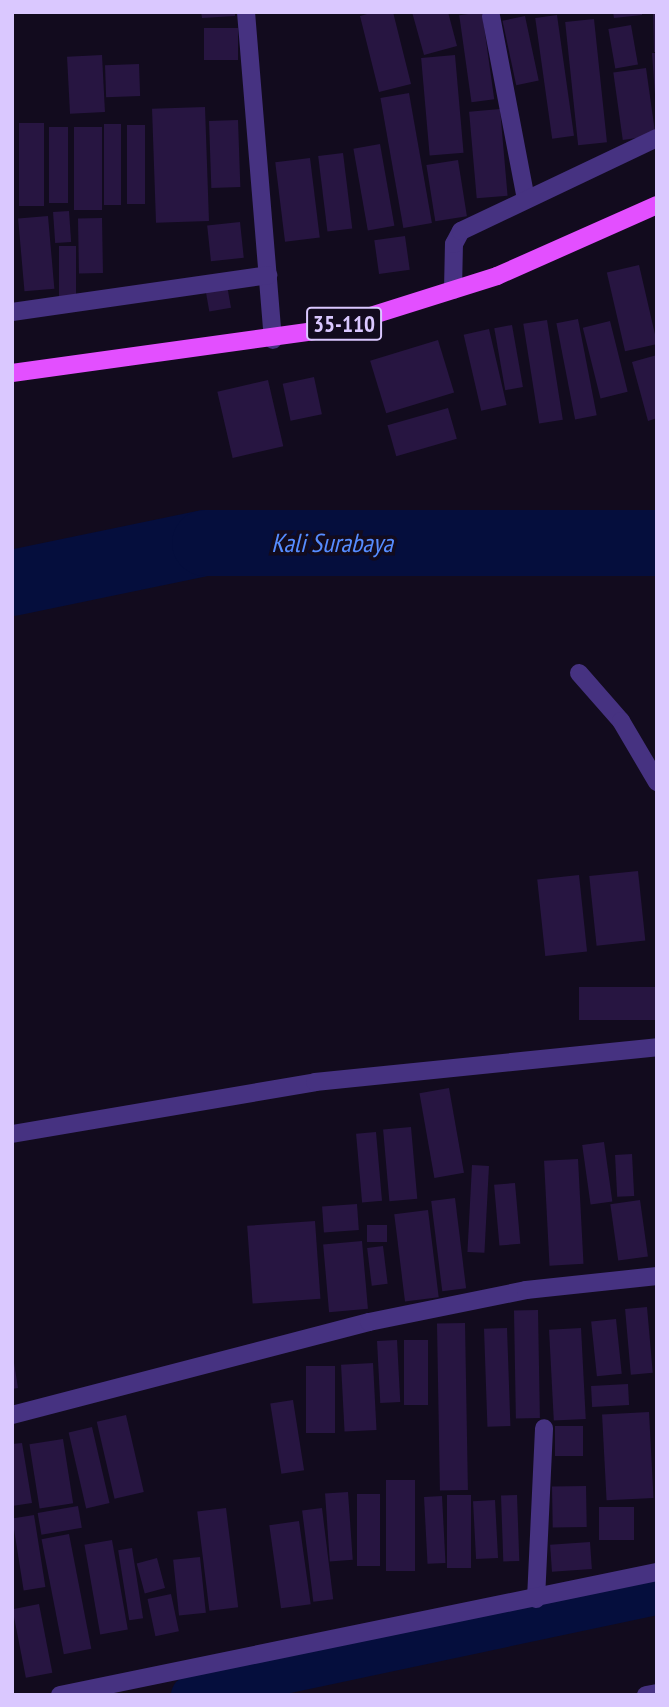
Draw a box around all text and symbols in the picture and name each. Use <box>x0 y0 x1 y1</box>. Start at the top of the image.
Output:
road number: 35-110 <box>306 304 382 344</box>
water label: Kali Surabaya <box>271 527 393 559</box>

